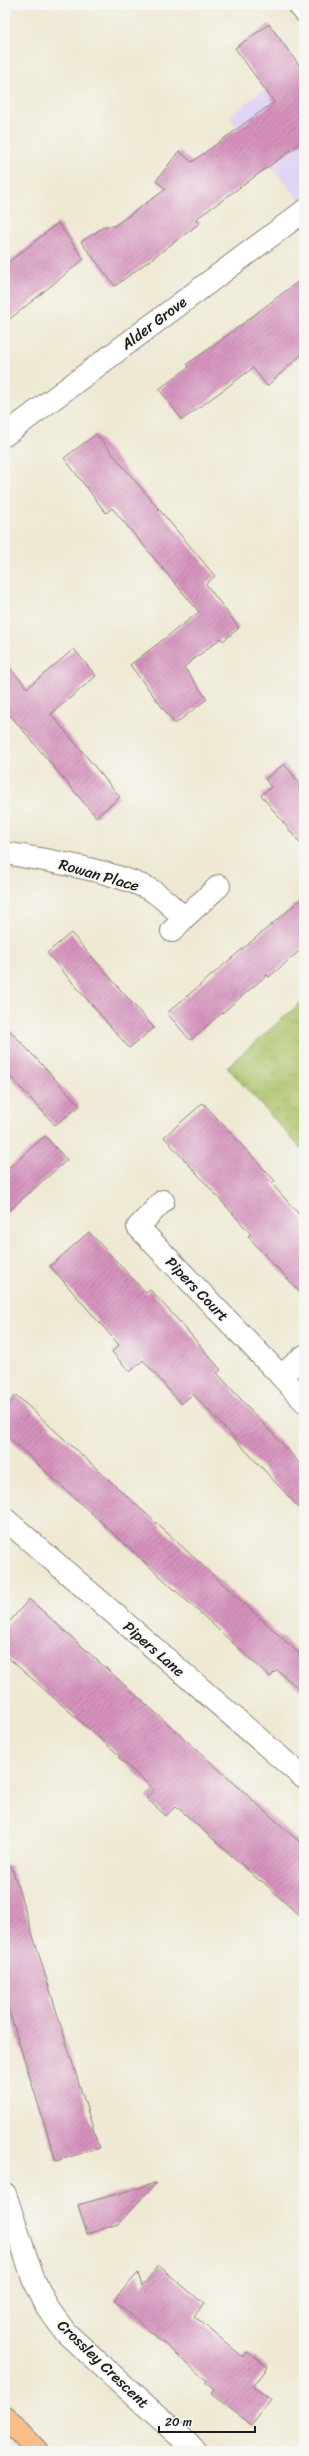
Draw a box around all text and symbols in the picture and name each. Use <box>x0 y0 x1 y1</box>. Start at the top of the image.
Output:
street label: Alder Grove <box>115 289 193 357</box>
street label: Rowan Place <box>56 851 142 899</box>
street label: Pipers Court <box>159 1250 235 1328</box>
street label: Pipers Lane <box>117 1614 191 1684</box>
street label: Crossley Crescent <box>51 2313 155 2415</box>
scale bar <box>159 2408 255 2434</box>
text: 20 m <box>165 2411 192 2433</box>

